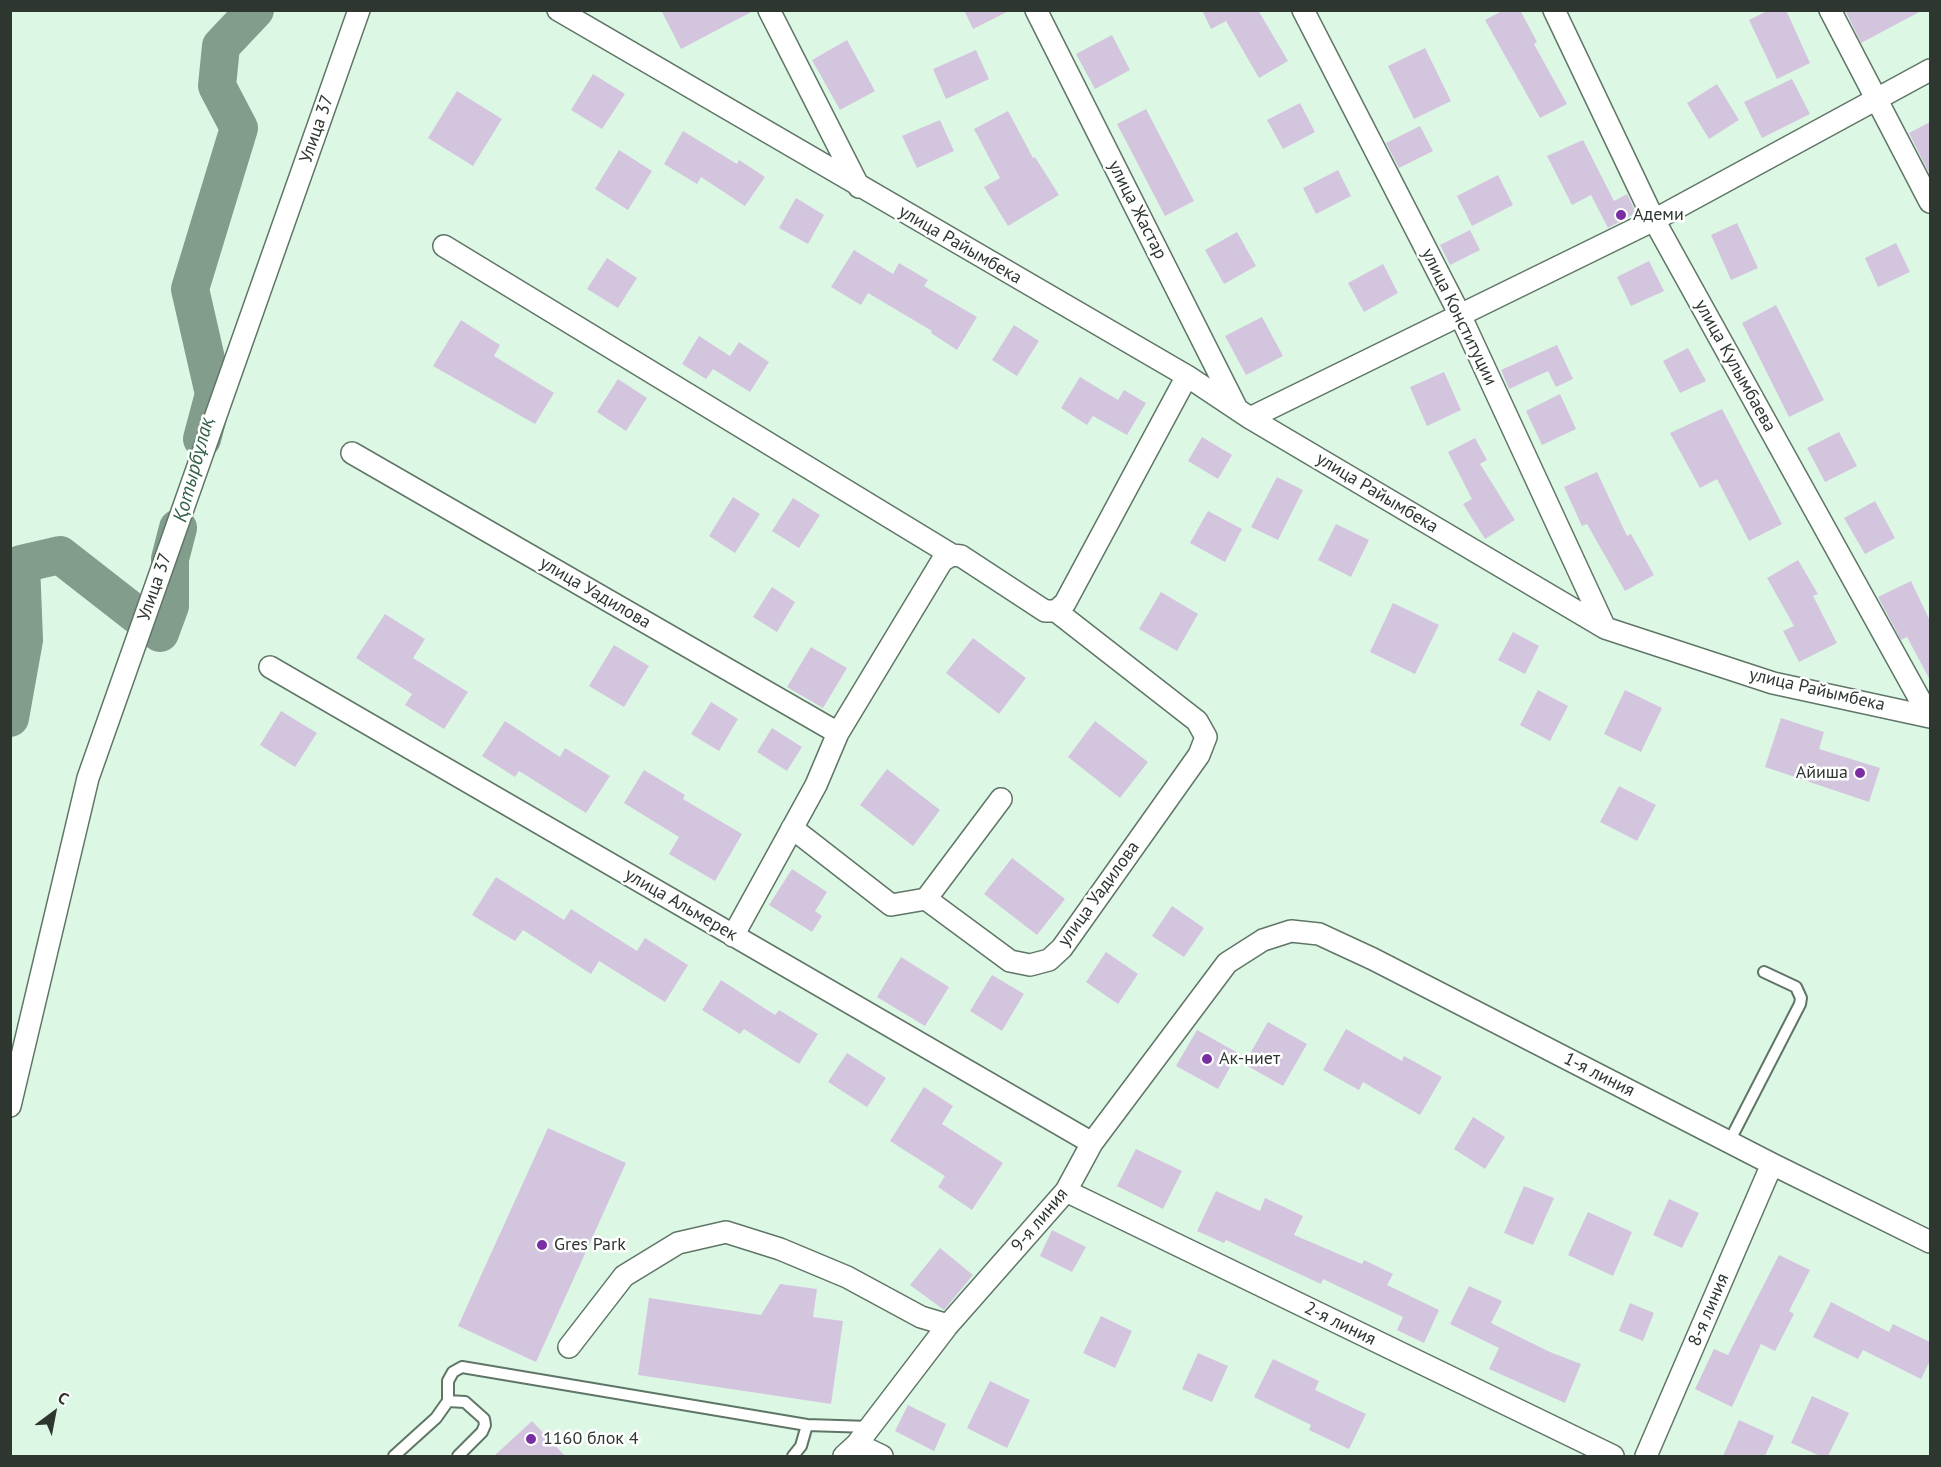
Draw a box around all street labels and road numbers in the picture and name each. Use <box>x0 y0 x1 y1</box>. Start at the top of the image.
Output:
street label: Улица 37 <box>295 92 339 166</box>
street label: улица Жастар <box>1103 157 1171 263</box>
street label: улица Райымбека <box>895 201 1025 289</box>
street label: улица Конституции <box>1416 245 1502 389</box>
street label: улица Кулымбаева <box>1690 296 1780 436</box>
street label: улица Райымбека <box>1312 448 1442 538</box>
street label: Улица 37 <box>133 550 177 624</box>
street label: улица Уадилова <box>536 552 654 634</box>
street label: улица Райымбека <box>1747 664 1887 716</box>
street label: улица Уадилова <box>1054 837 1144 951</box>
street label: улица Альмерек <box>621 864 741 946</box>
street label: 1-я линия <box>1560 1048 1638 1102</box>
street label: 9-я линия <box>1007 1184 1073 1256</box>
street label: 8-я линия <box>1684 1271 1734 1349</box>
street label: 2-я линия <box>1301 1297 1379 1351</box>

